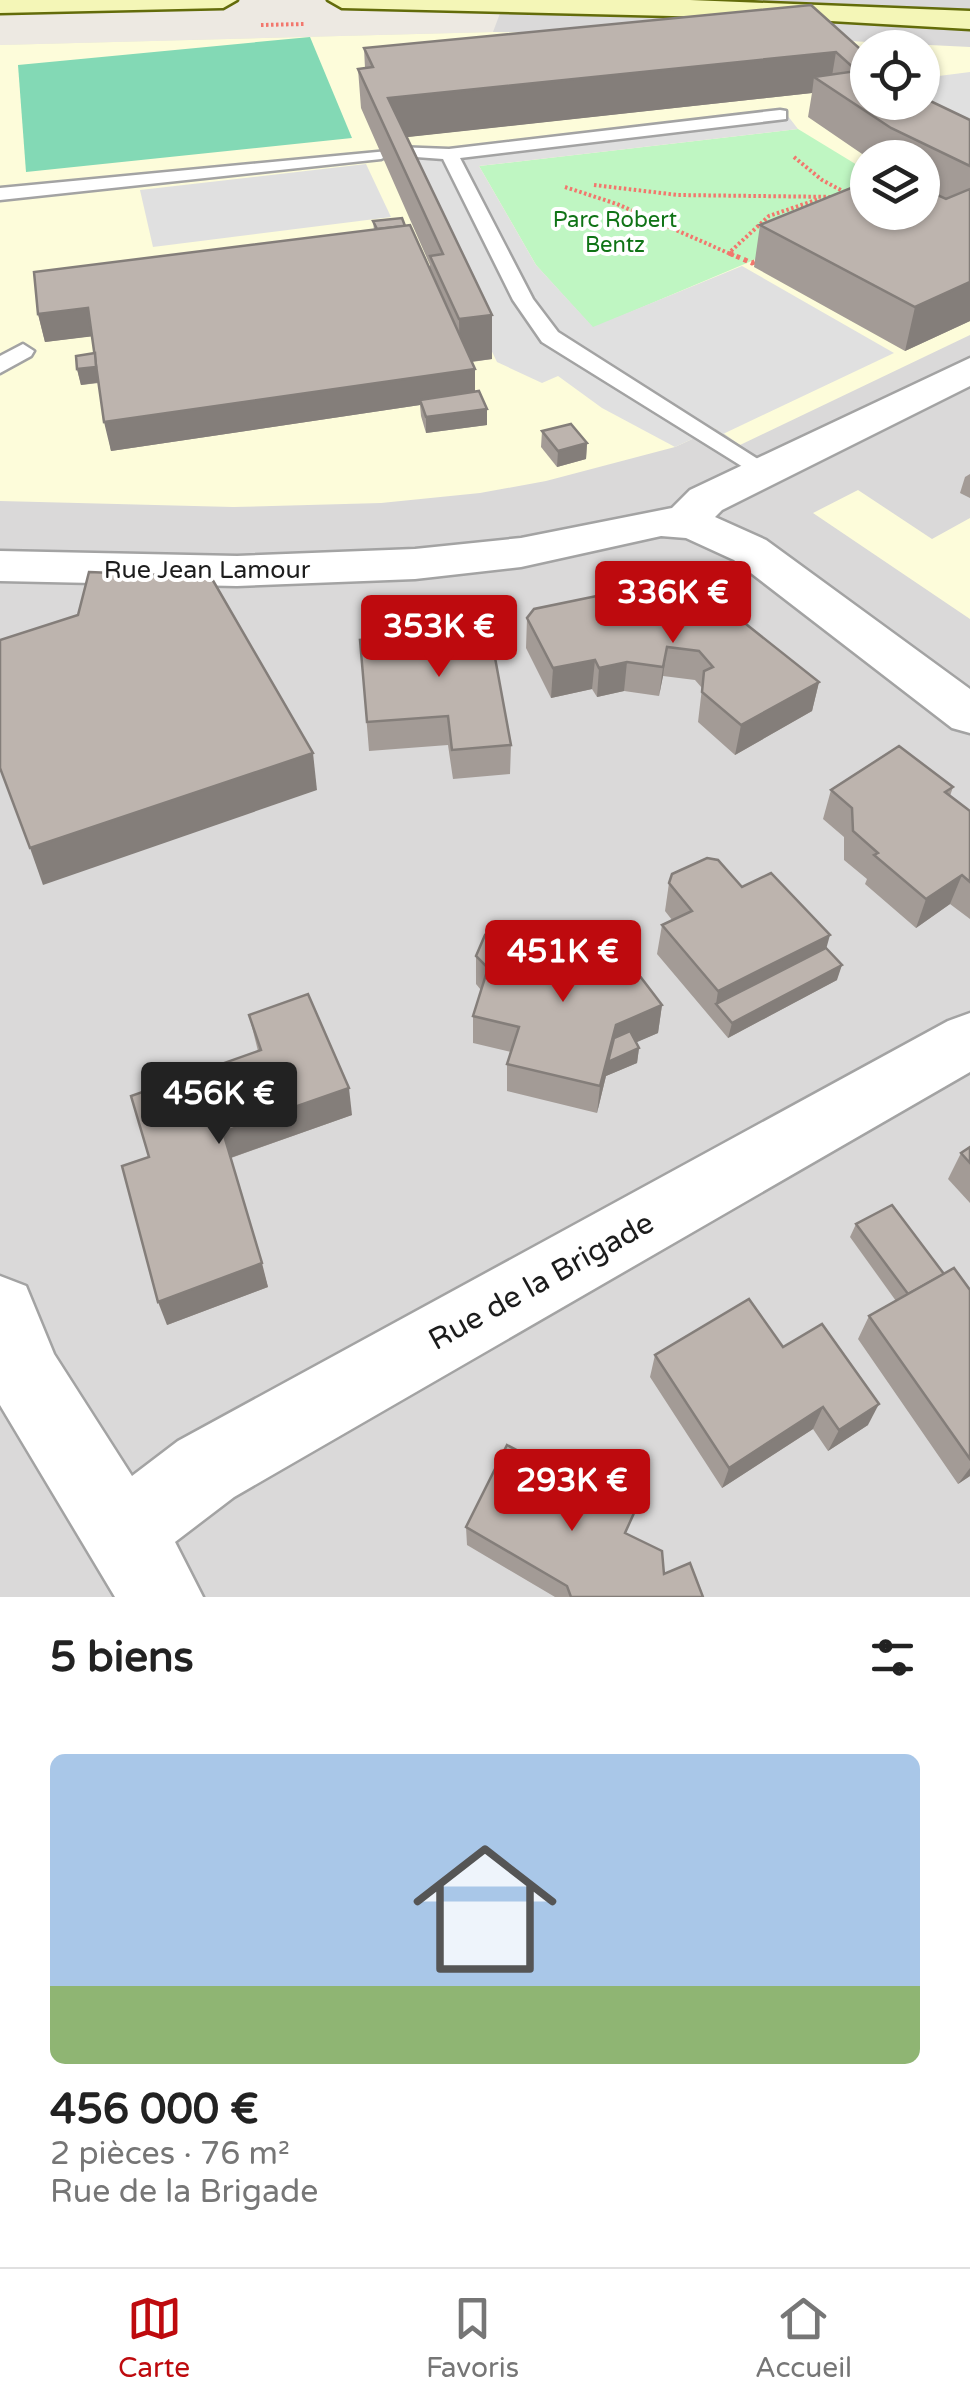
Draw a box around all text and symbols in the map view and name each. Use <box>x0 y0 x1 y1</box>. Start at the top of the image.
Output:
map controls <box>850 30 940 230</box>
button: locate <box>850 30 940 120</box>
button: layers <box>850 140 940 230</box>
park label: Parc Robert Bentz <box>553 207 677 258</box>
street label: Rue Jean Lamour <box>104 555 311 585</box>
pin: 336K € <box>592 561 754 646</box>
text: 336K € <box>617 574 729 612</box>
pin: 353K € <box>358 595 520 680</box>
text: 353K € <box>383 608 495 646</box>
pin: 451K € <box>482 920 644 1005</box>
text: 451K € <box>507 933 619 971</box>
pin: 456K € <box>138 1062 300 1147</box>
text: 456K € <box>163 1075 275 1113</box>
street label: Rue de la Brigade <box>422 1204 660 1359</box>
pin: 293K € <box>491 1449 653 1534</box>
text: 293K € <box>516 1462 628 1500</box>
icon: filters <box>865 1630 920 1685</box>
text: 5 biens <box>50 1632 194 1683</box>
icon: home <box>395 1819 575 1999</box>
text: 456 000 € <box>50 2084 259 2135</box>
text: 2 pièces · 76 m² <box>50 2135 290 2173</box>
text: Rue de la Brigade <box>50 2173 318 2211</box>
tab: Carte <box>118 2291 190 2385</box>
tab: Favoris <box>426 2291 519 2385</box>
tab: Accueil <box>755 2291 852 2385</box>

